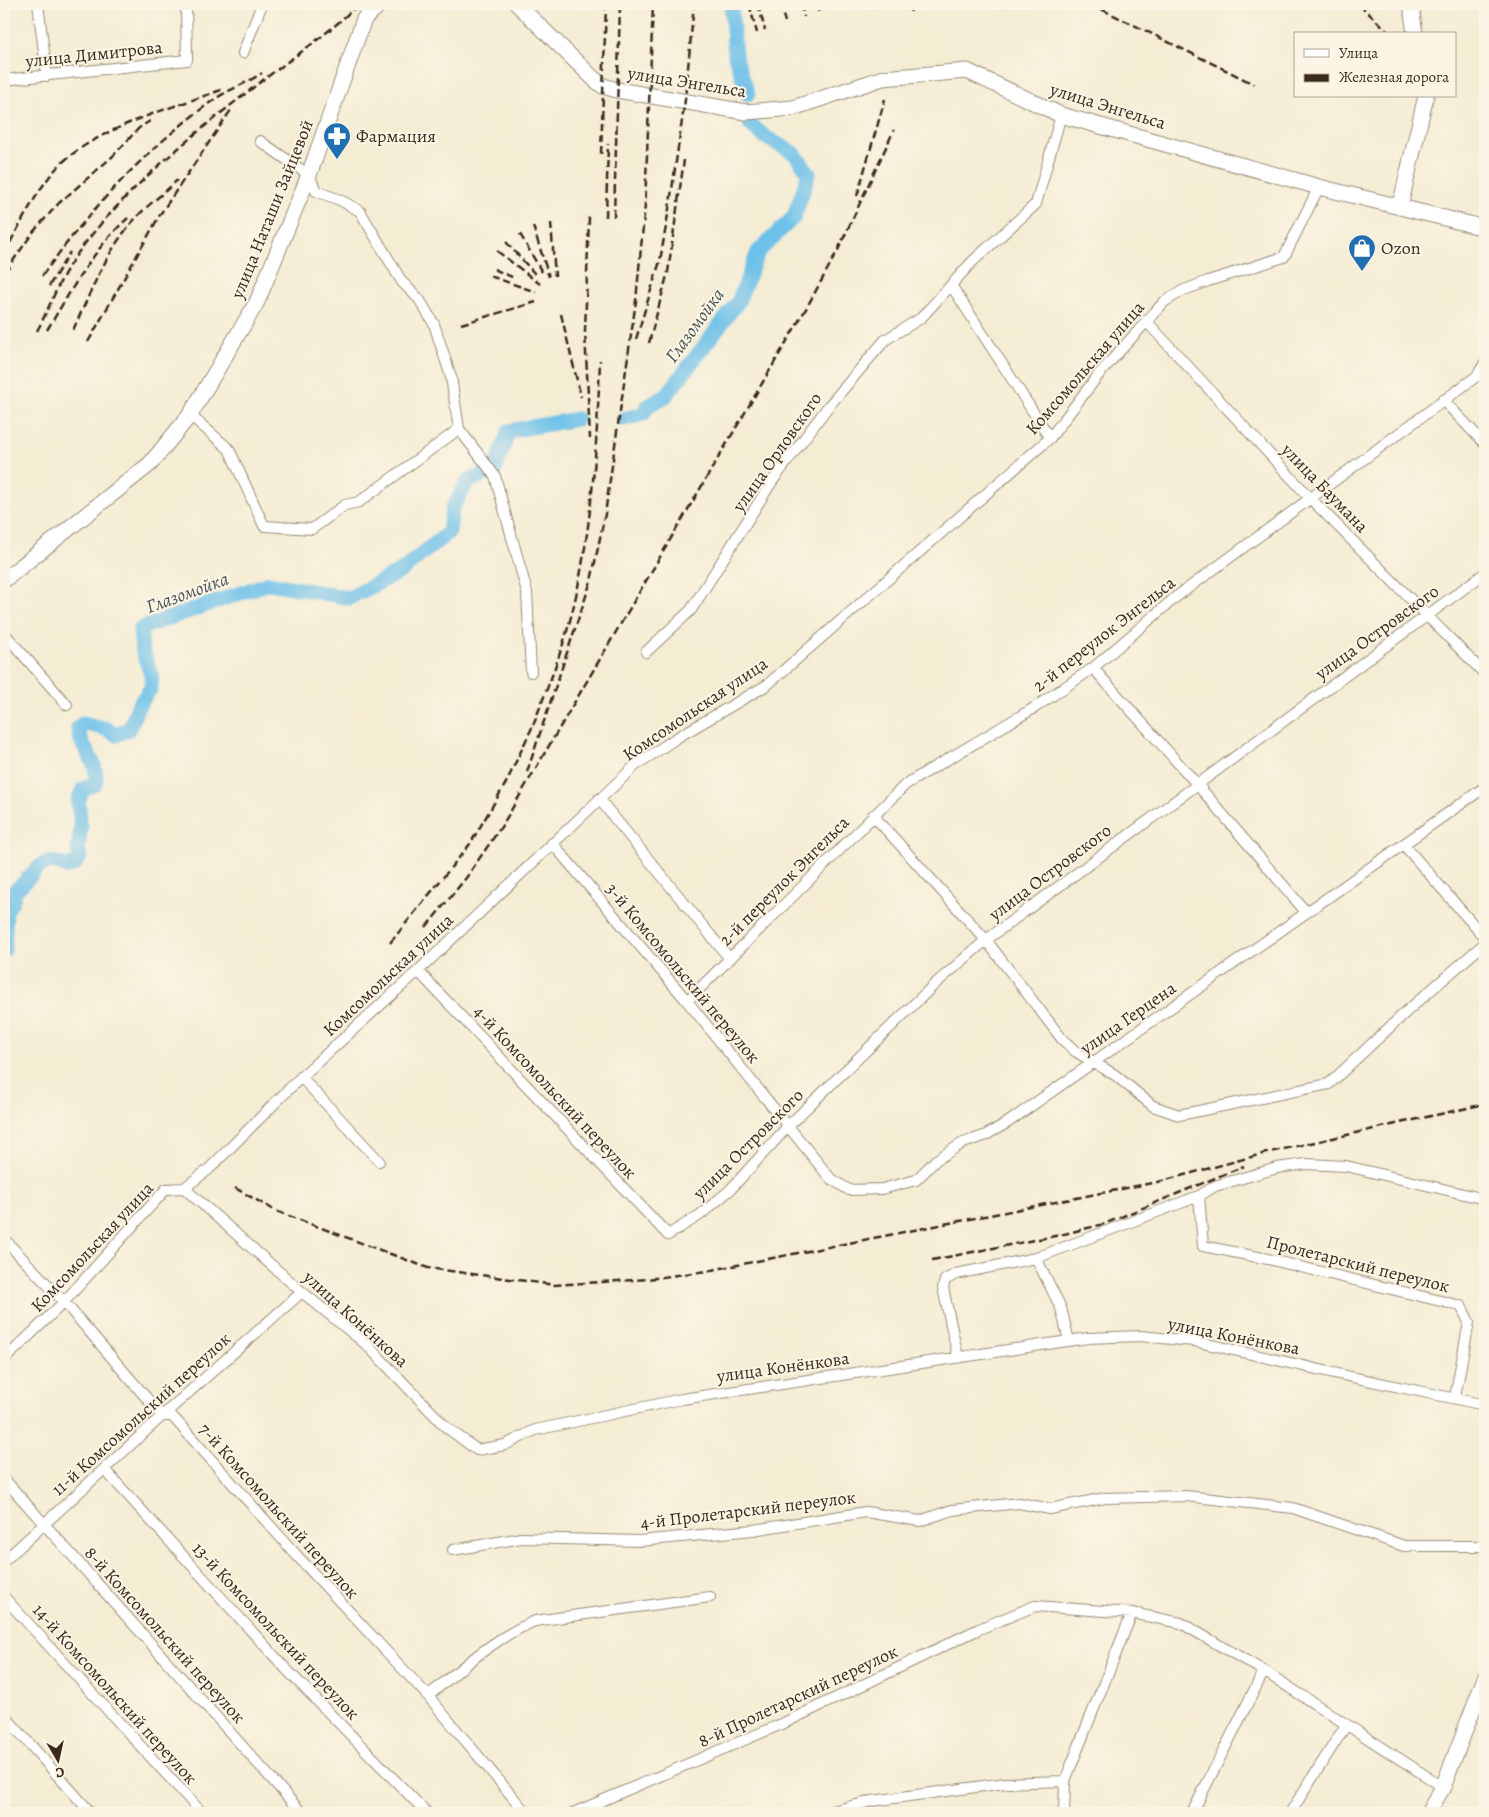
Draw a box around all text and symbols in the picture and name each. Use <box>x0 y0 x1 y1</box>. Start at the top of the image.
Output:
legend <box>1294 32 1456 98</box>
street label: улица Димитрова <box>23 35 164 73</box>
text: Улица <box>1339 43 1378 63</box>
street label: улица Энгельса <box>625 61 749 103</box>
text: Железная дорога <box>1339 67 1449 87</box>
street label: улица Энгельса <box>1046 77 1169 135</box>
street label: улица Наташи Зайцевой <box>225 116 319 303</box>
pharmacy icon: Фармация <box>322 121 352 160</box>
place label: Фармация <box>356 124 436 148</box>
shop icon: Ozon <box>1347 233 1377 272</box>
place label: Ozon <box>1381 236 1421 260</box>
water label: Глазомойка <box>659 283 731 368</box>
street label: Комсомольская улица <box>1020 295 1150 440</box>
street label: улица Орловского <box>726 388 827 517</box>
street label: улица Баумана <box>1276 437 1374 538</box>
water label: Глазомойка <box>142 566 232 620</box>
street label: 2-й переулок Энгельса <box>1028 570 1181 697</box>
street label: улица Островского <box>1310 579 1444 686</box>
street label: Комсомольская улица <box>618 651 773 766</box>
street label: 2-й переулок Энгельса <box>714 810 855 951</box>
street label: улица Островского <box>983 818 1116 927</box>
street label: 3-й Комсомольский переулок <box>600 878 766 1068</box>
street label: Комсомольская улица <box>318 908 459 1042</box>
street label: улица Герцена <box>1075 976 1181 1060</box>
street label: 4-й Комсомольский переулок <box>468 1000 642 1184</box>
street label: улица Островского <box>687 1083 809 1205</box>
street label: Комсомольская улица <box>25 1176 159 1317</box>
street label: Пролетарский переулок <box>1264 1230 1452 1298</box>
street label: улица Конёнкова <box>298 1265 414 1373</box>
street label: улица Конёнкова <box>1165 1311 1303 1361</box>
street label: 11-й Комсомольский переулок <box>46 1327 236 1501</box>
street label: улица Конёнкова <box>714 1346 852 1388</box>
street label: 7-й Комсомольский переулок <box>194 1418 364 1604</box>
street label: 4-й Пролетарский переулок <box>639 1485 857 1535</box>
street label: 13-й Комсомольский переулок <box>187 1537 365 1725</box>
street label: 8-й Комсомольский переулок <box>79 1542 251 1728</box>
street label: 14-й Комсомольский переулок <box>27 1598 203 1790</box>
street label: 8-й Пролетарский переулок <box>694 1639 902 1753</box>
north arrow <box>32 1734 82 1784</box>
text: С <box>54 1762 66 1782</box>

